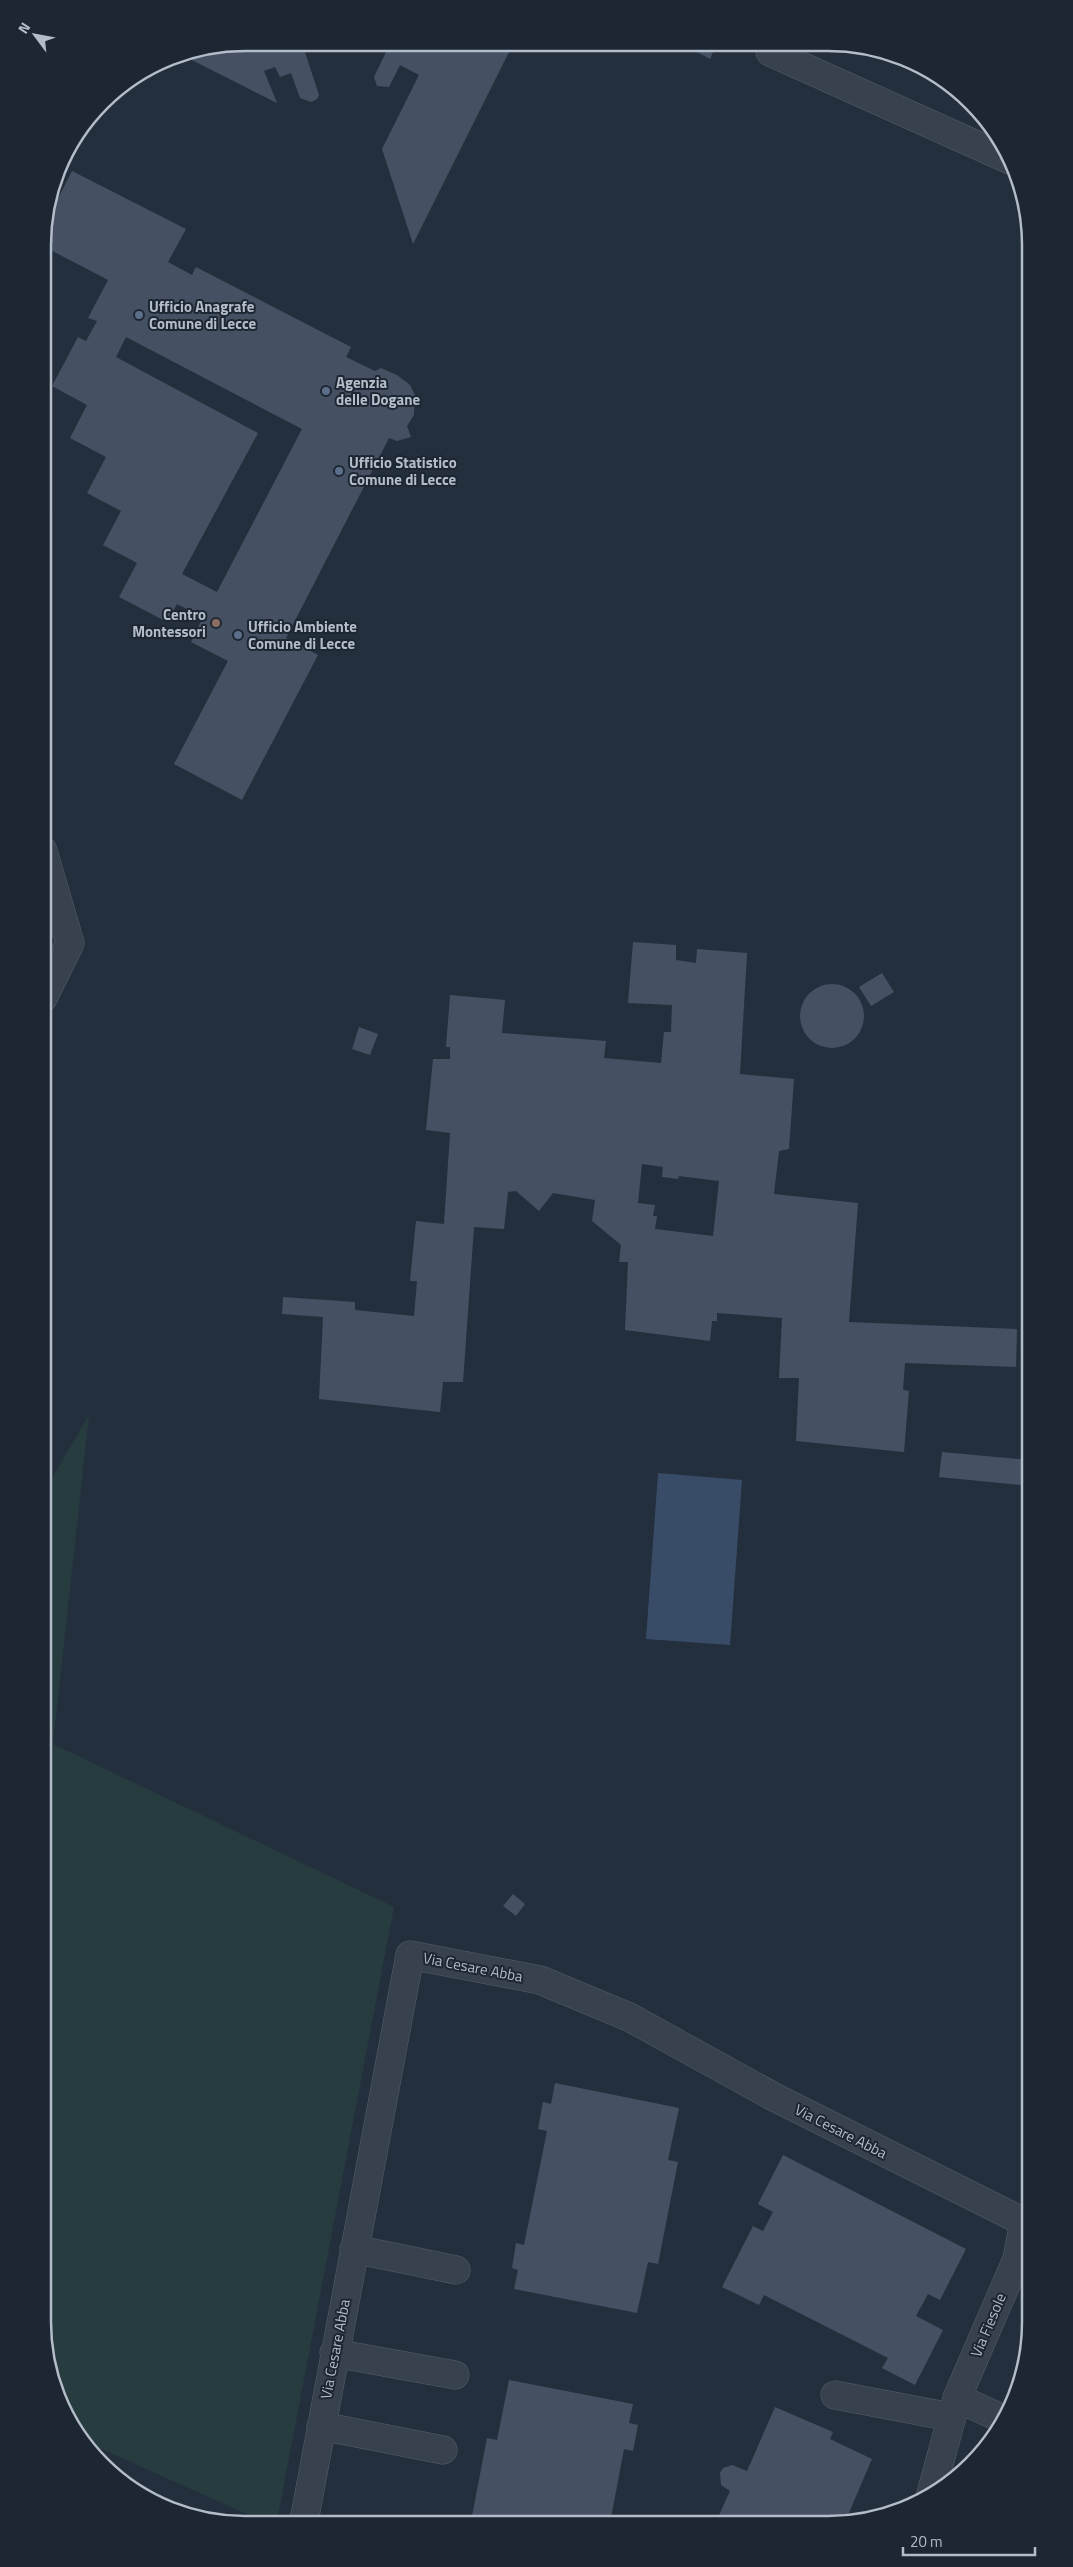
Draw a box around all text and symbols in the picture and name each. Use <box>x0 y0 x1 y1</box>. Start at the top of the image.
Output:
north arrow <box>10 10 60 60</box>
text: N <box>12 18 35 38</box>
place label: Ufficio Anagrafe Comune di Lecce <box>149 295 257 335</box>
marker: Ufficio Anagrafe Comune di Lecce <box>133 309 145 321</box>
place label: Agenzia delle Dogane <box>336 371 420 411</box>
marker: Agenzia delle Dogane <box>320 385 332 397</box>
place label: Ufficio Statistico Comune di Lecce <box>349 451 457 491</box>
marker: Ufficio Statistico Comune di Lecce <box>333 465 345 477</box>
place label: Centro Montessori <box>132 603 206 643</box>
place label: Ufficio Ambiente Comune di Lecce <box>248 615 357 655</box>
marker: Centro Montessori <box>210 617 222 629</box>
marker: Ufficio Ambiente Comune di Lecce <box>232 629 244 641</box>
street label: Via Cesare Abba <box>421 1946 525 1988</box>
street label: Via Cesare Abba <box>791 2098 892 2164</box>
street label: Via Fiesole <box>964 2289 1012 2361</box>
street label: Via Cesare Abba <box>314 2297 356 2401</box>
scale bar <box>903 2524 1036 2556</box>
text: 20 m <box>910 2530 943 2553</box>

